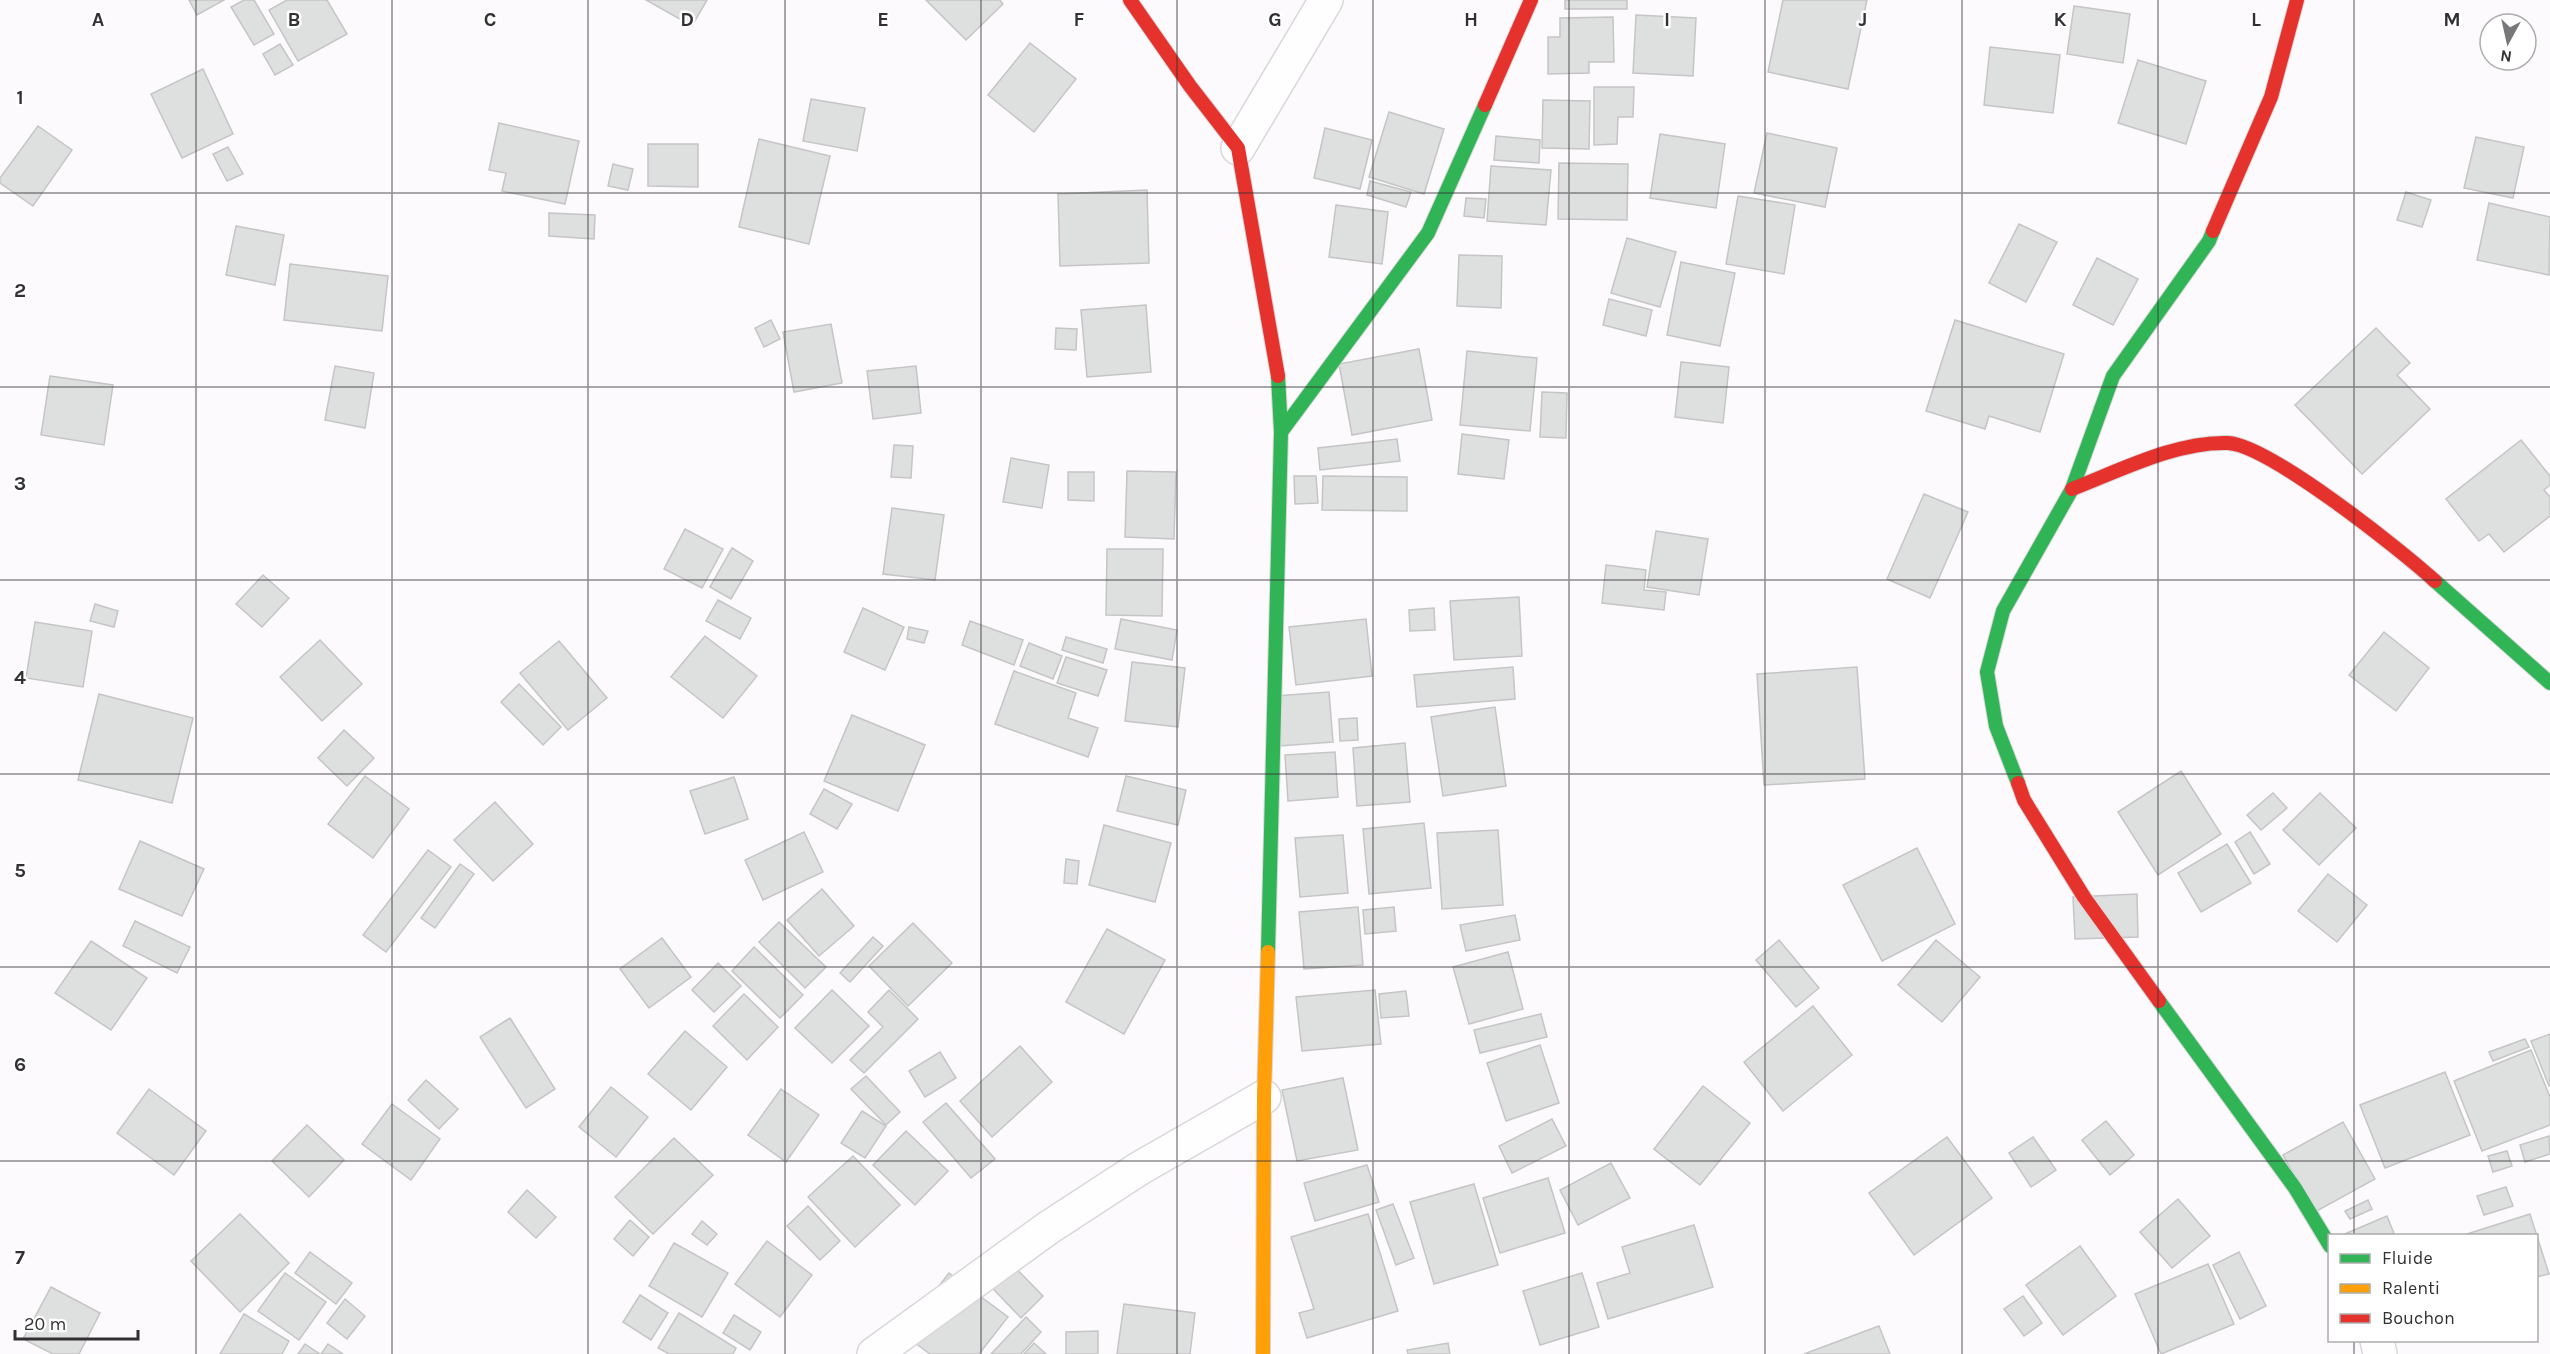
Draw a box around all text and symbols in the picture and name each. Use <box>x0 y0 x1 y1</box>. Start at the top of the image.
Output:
text: A <box>92 8 105 31</box>
text: B <box>288 8 300 31</box>
text: C <box>484 8 496 31</box>
text: D <box>680 8 694 31</box>
text: E <box>877 8 889 31</box>
text: F <box>1074 8 1085 31</box>
text: G <box>1268 8 1282 31</box>
text: H <box>1464 8 1478 31</box>
text: I <box>1664 8 1670 31</box>
text: J <box>1859 8 1867 31</box>
text: K <box>2053 8 2067 31</box>
text: L <box>2251 8 2261 31</box>
text: M <box>2443 8 2461 31</box>
north arrow <box>2478 12 2538 72</box>
text: N <box>2499 46 2513 67</box>
text: 1 <box>16 86 24 109</box>
text: 2 <box>14 279 26 302</box>
text: 3 <box>14 472 26 495</box>
text: 4 <box>14 666 26 689</box>
text: 5 <box>14 859 26 882</box>
text: 6 <box>14 1053 26 1076</box>
legend <box>2328 1234 2538 1342</box>
text: 7 <box>15 1246 25 1269</box>
text: Fluide <box>2382 1247 2433 1269</box>
text: Ralenti <box>2382 1277 2440 1299</box>
scale bar <box>15 1303 138 1341</box>
text: Bouchon <box>2382 1307 2455 1329</box>
text: 20 m <box>24 1313 66 1335</box>

